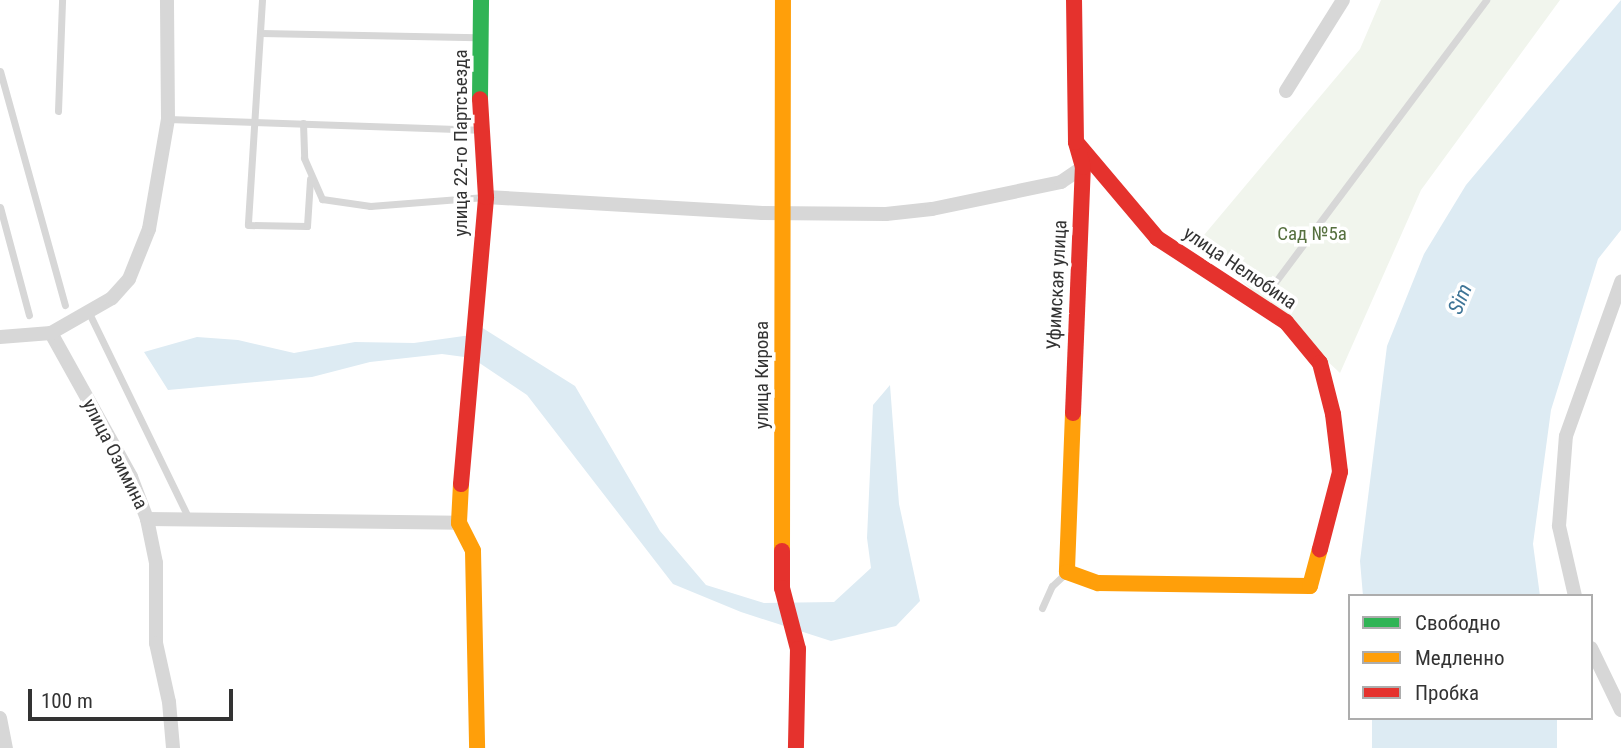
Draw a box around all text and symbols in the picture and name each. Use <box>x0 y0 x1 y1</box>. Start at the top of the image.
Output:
street label: улица 22-го Партсъезда <box>450 49 472 237</box>
street label: Уфимская улица <box>1042 219 1072 351</box>
street label: улица Нелюбина <box>1179 222 1301 314</box>
park label: Сад №5а <box>1277 223 1347 245</box>
water label: Sim <box>1442 280 1478 318</box>
street label: улица Кирова <box>751 321 773 429</box>
street label: улица Озимина <box>77 395 153 513</box>
legend <box>1348 594 1593 720</box>
text: Свободно <box>1415 611 1501 635</box>
text: Медленно <box>1415 646 1504 670</box>
scale bar <box>32 674 236 718</box>
text: Пробка <box>1415 681 1479 705</box>
text: 100 m <box>41 689 93 713</box>

